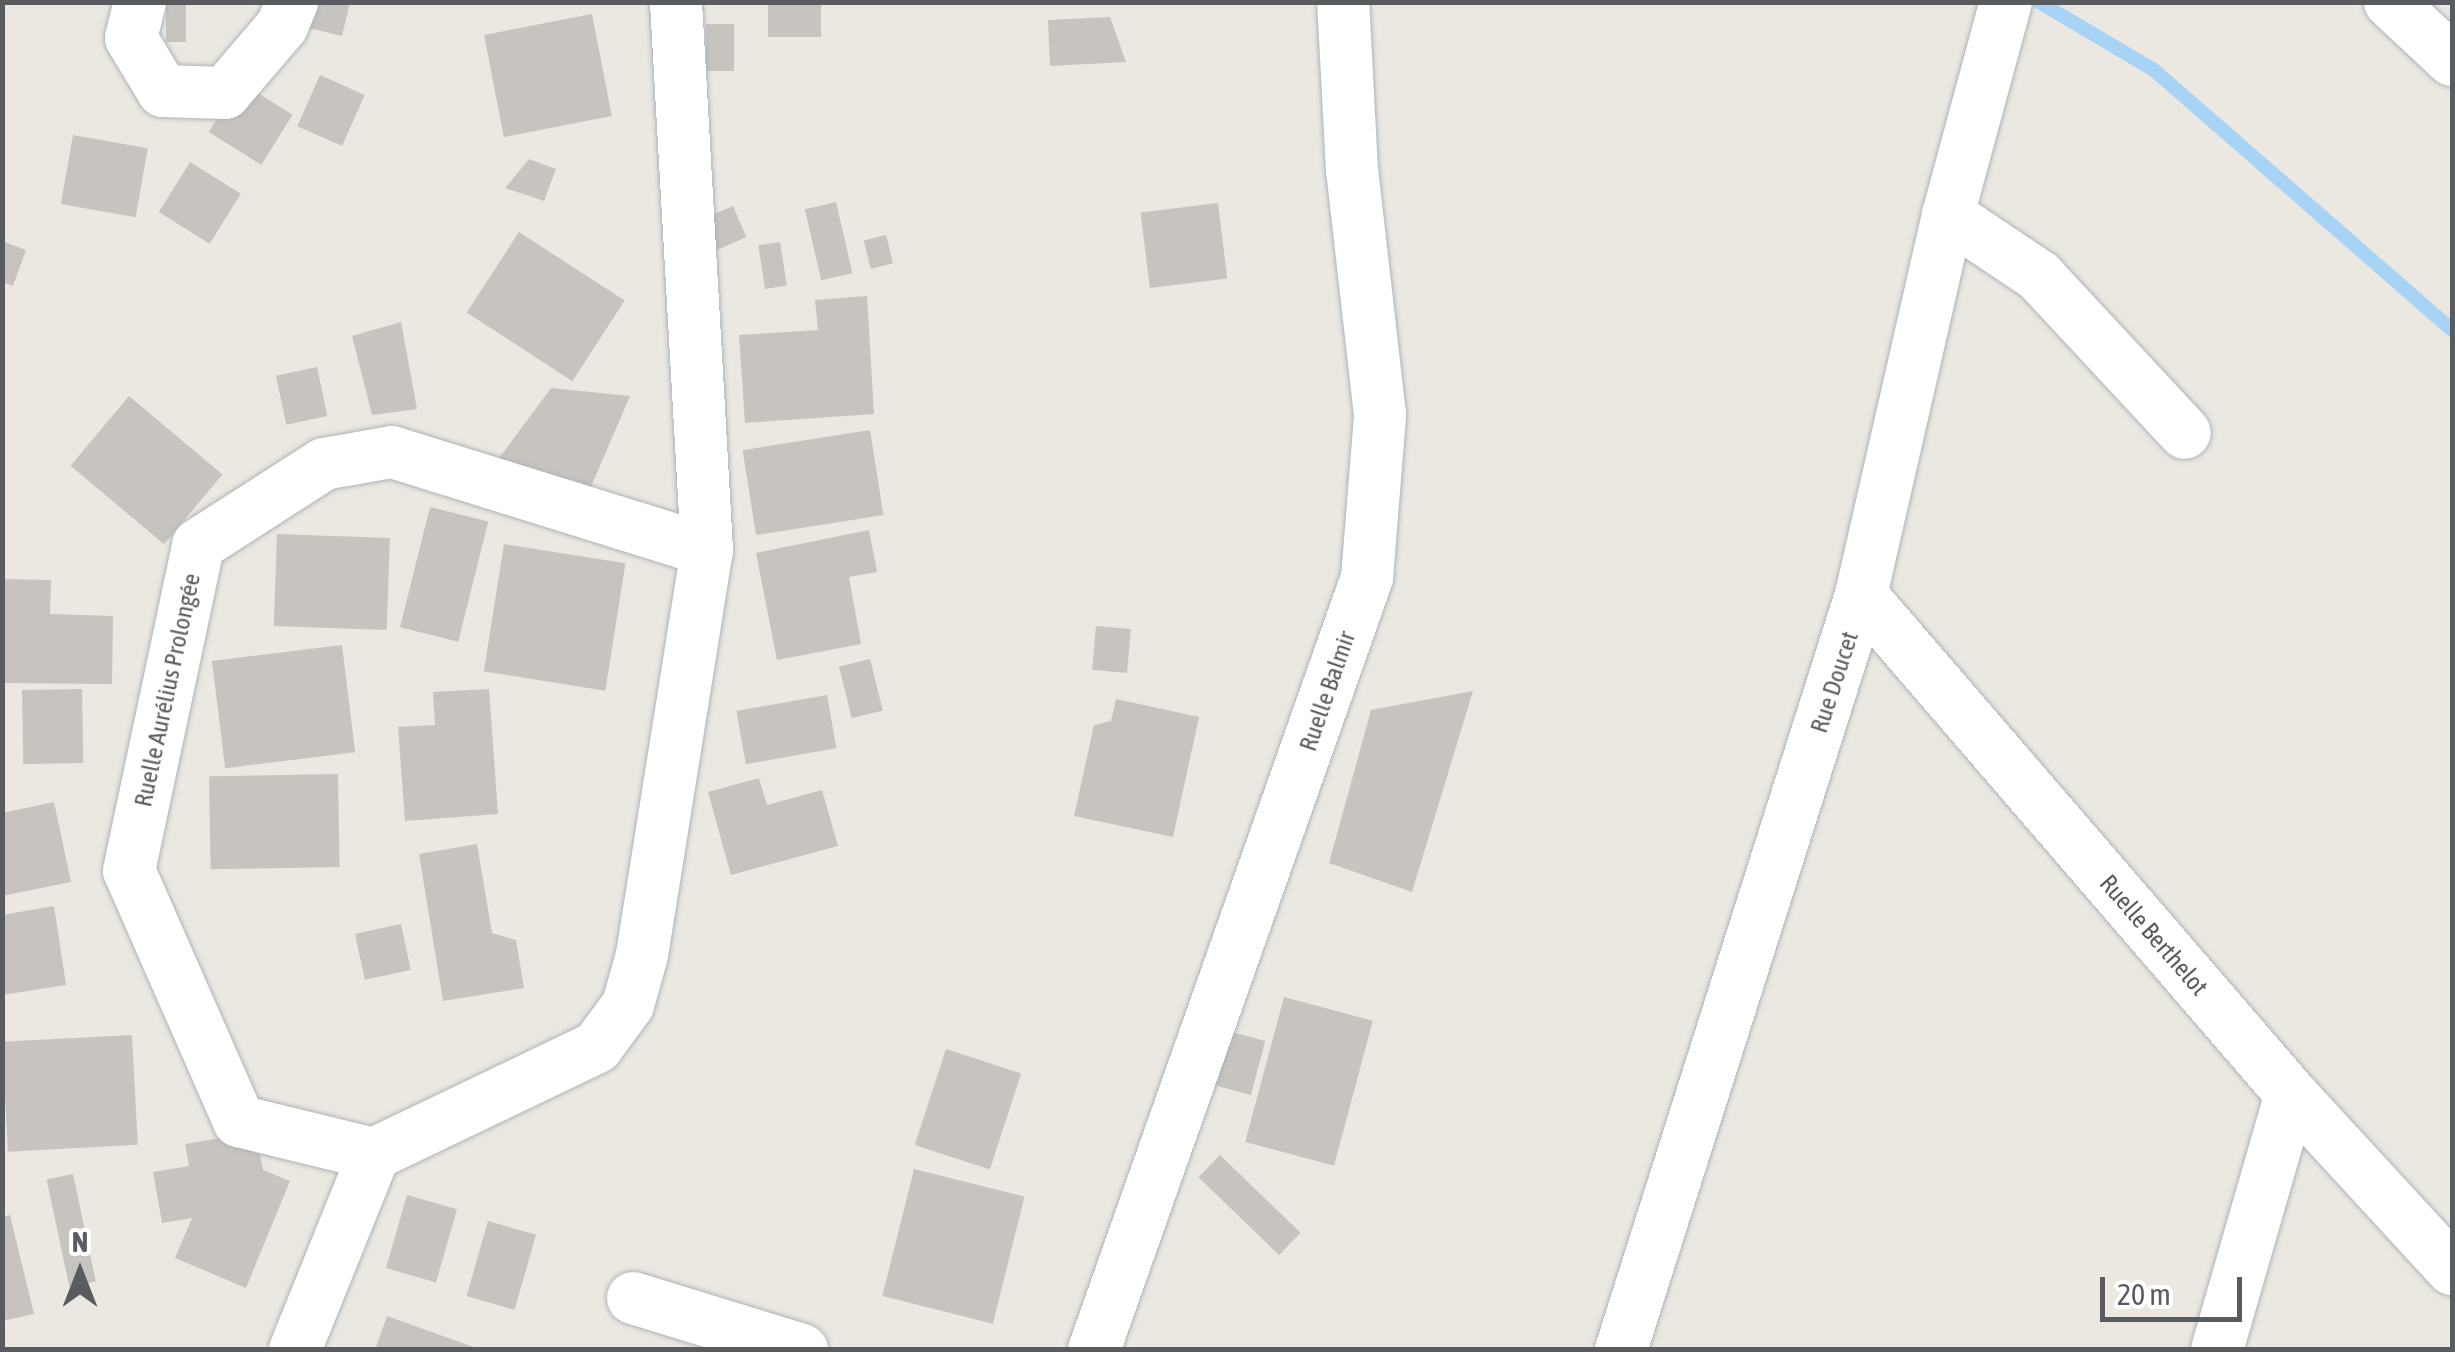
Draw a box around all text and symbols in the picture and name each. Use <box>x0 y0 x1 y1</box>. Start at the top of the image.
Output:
street label: Ruelle Aurélius Prolongée <box>128 571 206 809</box>
street label: Ruelle Balmir <box>1292 627 1362 755</box>
street label: Rue Doucet <box>1804 627 1864 737</box>
street label: Ruelle Berthelot <box>2093 869 2215 1001</box>
north arrow <box>30 1222 130 1322</box>
text: N <box>72 1226 88 1258</box>
scale bar <box>2105 1257 2248 1319</box>
text: 20 m <box>2117 1277 2171 1311</box>

